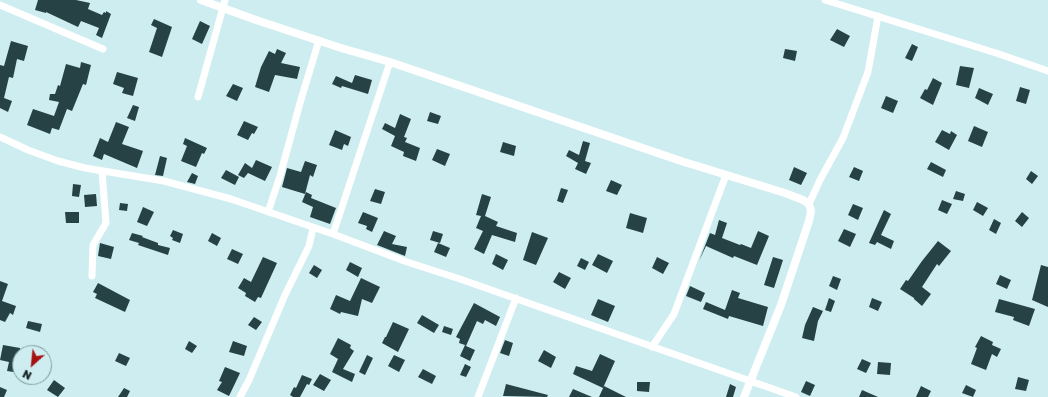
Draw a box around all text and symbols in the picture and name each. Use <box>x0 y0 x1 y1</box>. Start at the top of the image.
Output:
north arrow <box>12 345 52 385</box>
text: N <box>20 368 33 383</box>

